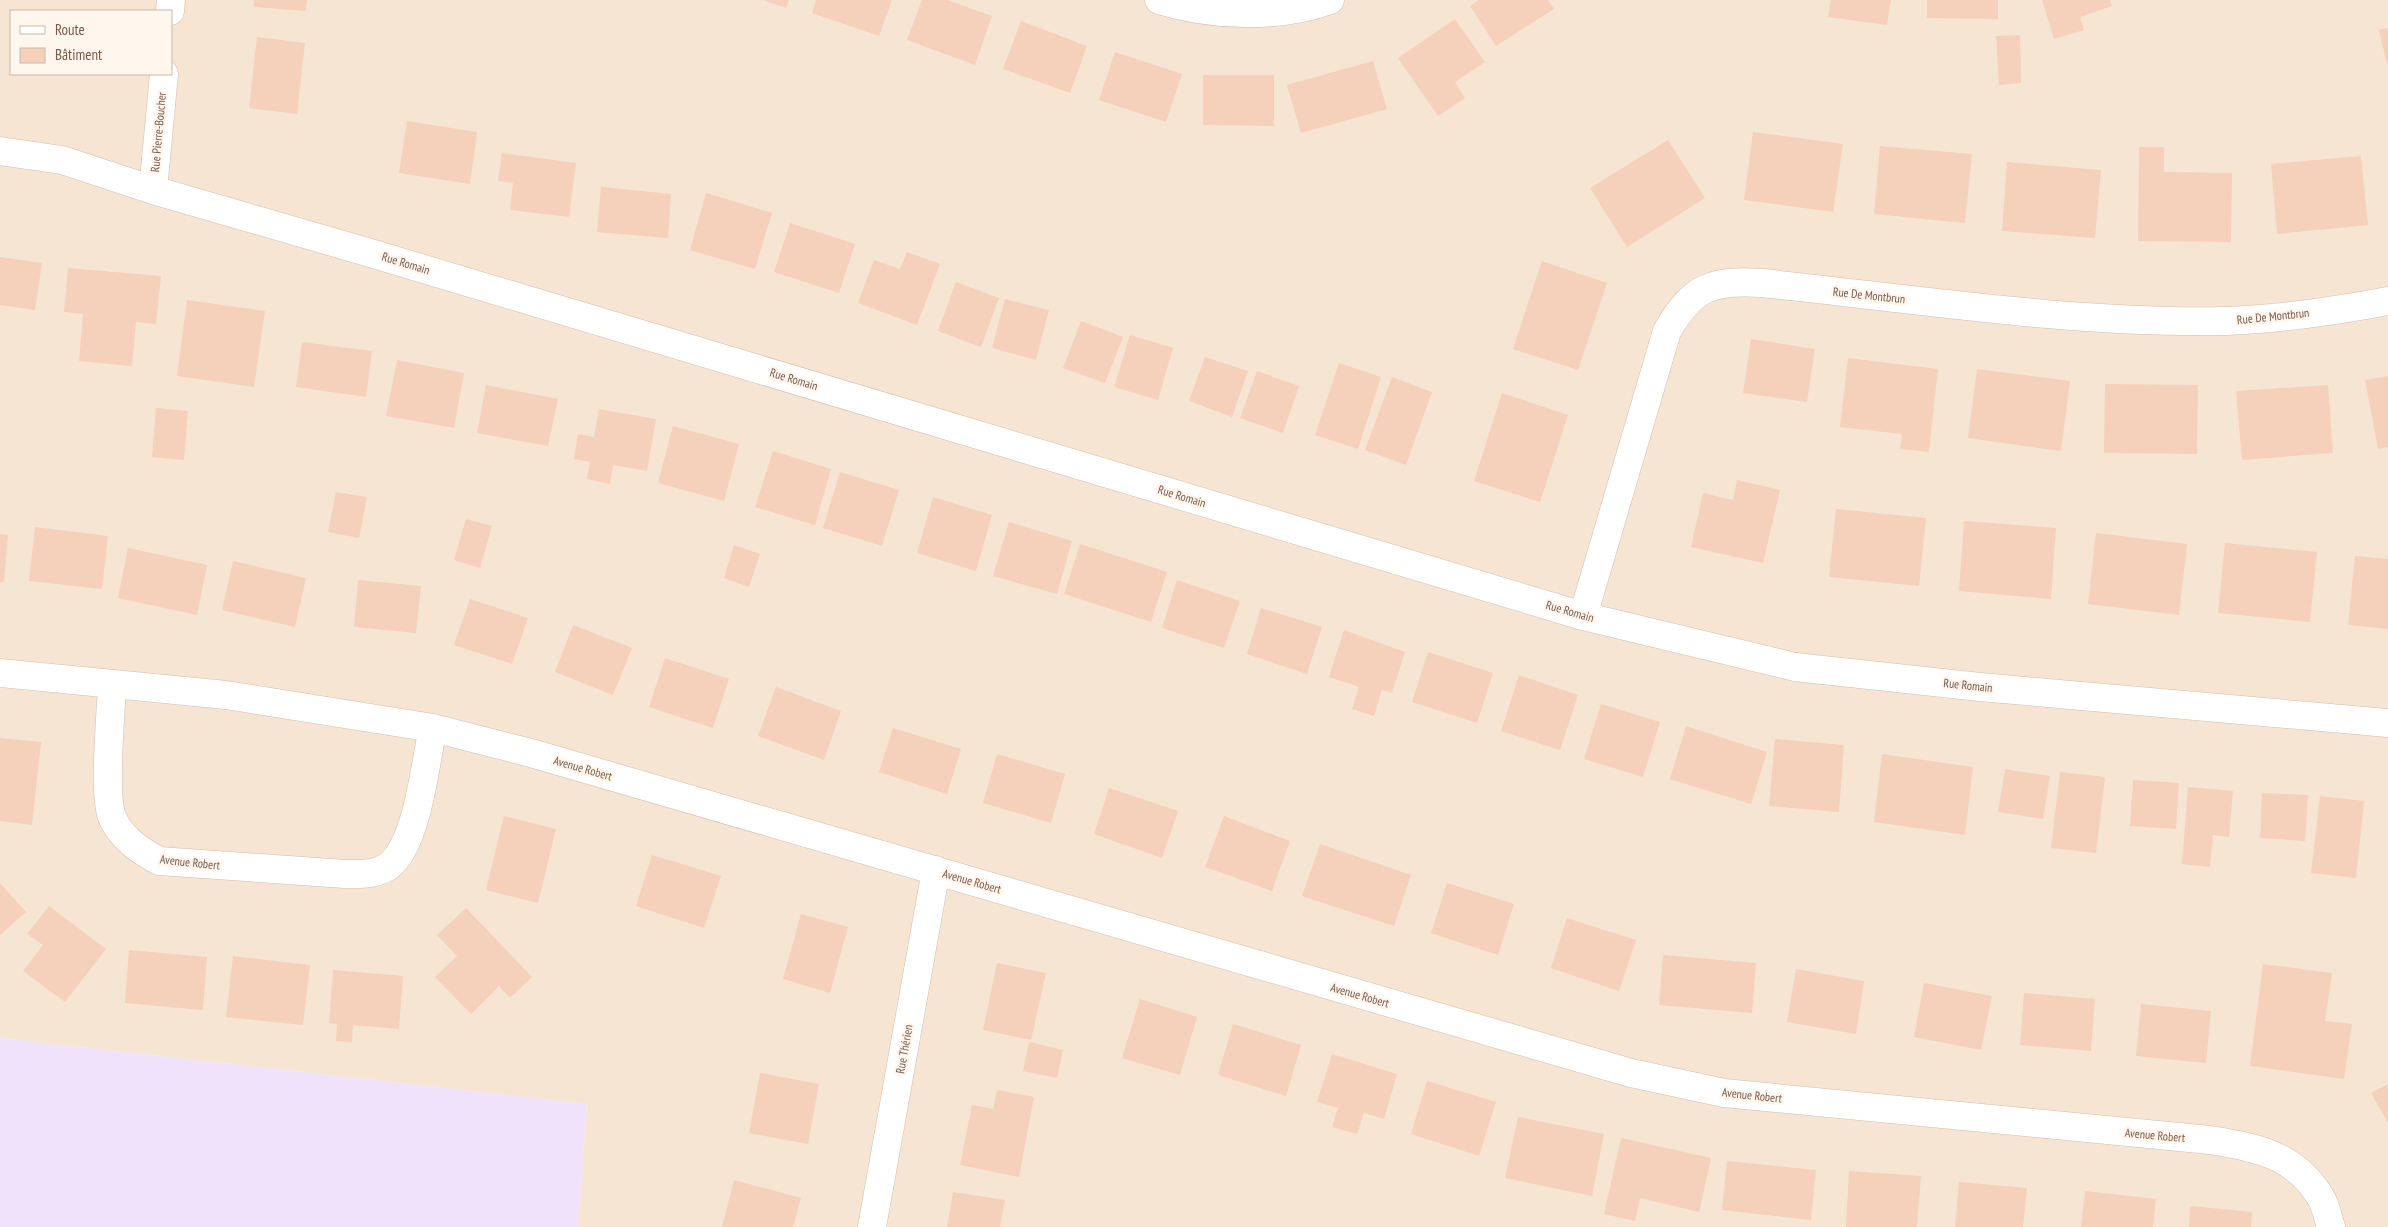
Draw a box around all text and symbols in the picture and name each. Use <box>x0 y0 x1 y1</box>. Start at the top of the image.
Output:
legend <box>10 10 172 75</box>
text: Route <box>55 20 85 39</box>
text: Bâtiment <box>55 45 102 64</box>
street label: Rue Pierre-Boucher <box>147 91 169 173</box>
street label: Rue Romain <box>380 249 432 277</box>
street label: Rue De Montbrun <box>1832 284 1906 306</box>
street label: Rue De Montbrun <box>2236 305 2310 327</box>
street label: Rue Romain <box>768 365 820 393</box>
street label: Rue Romain <box>1156 482 1208 510</box>
street label: Rue Romain <box>1544 597 1596 625</box>
street label: Rue Romain <box>1943 675 1993 695</box>
street label: Avenue Robert <box>552 752 615 784</box>
street label: Avenue Robert <box>159 851 222 873</box>
street label: Avenue Robert <box>941 865 1004 897</box>
street label: Avenue Robert <box>1329 979 1392 1011</box>
street label: Rue Thérien <box>892 1023 916 1075</box>
street label: Avenue Robert <box>1721 1084 1784 1106</box>
street label: Avenue Robert <box>2124 1125 2186 1145</box>

